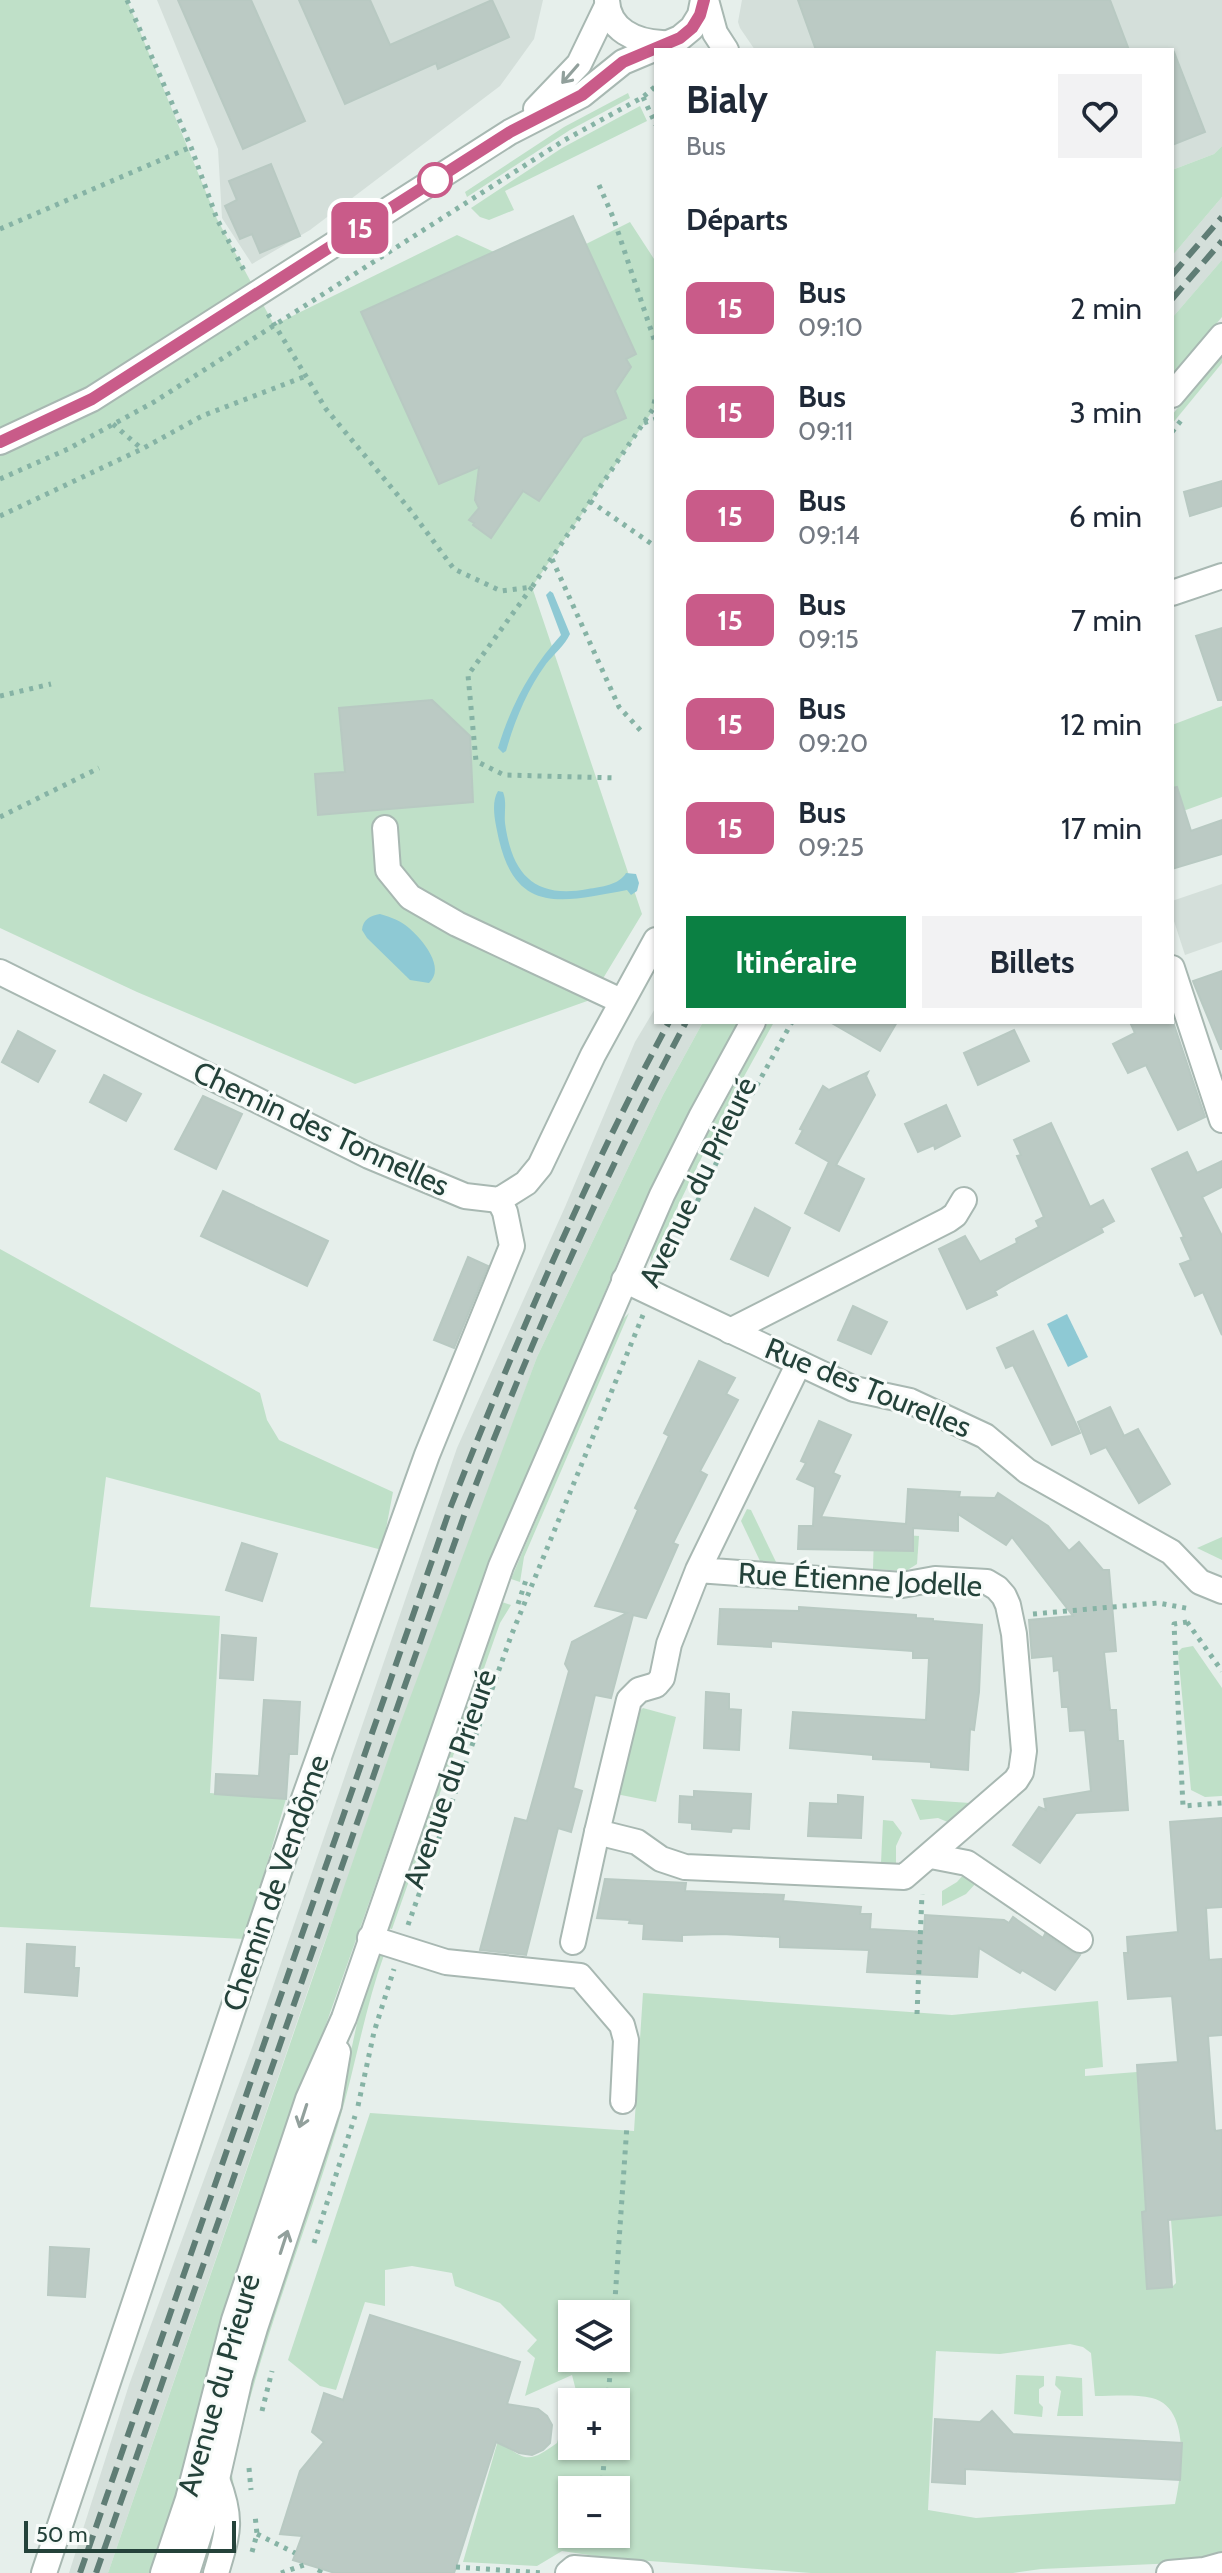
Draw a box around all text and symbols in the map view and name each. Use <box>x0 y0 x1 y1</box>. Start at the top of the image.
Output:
one-way arrow <box>561 63 579 84</box>
button: heart <box>1058 74 1142 158</box>
text: Bialy <box>686 76 768 123</box>
text: Bus <box>686 130 726 162</box>
unlabelled marker <box>418 163 452 197</box>
text: Départs <box>686 201 788 238</box>
line badge: 15 <box>324 202 396 254</box>
text: 15 <box>347 211 373 245</box>
text: Bus <box>798 274 846 311</box>
text: 2 min <box>1070 290 1142 327</box>
text: 15 <box>717 291 743 325</box>
text: 09:10 <box>798 311 863 343</box>
text: Bus <box>798 378 846 415</box>
text: 3 min <box>1070 394 1142 431</box>
text: 15 <box>717 395 743 429</box>
text: 09:11 <box>798 415 853 447</box>
text: Bus <box>798 482 846 519</box>
text: 6 min <box>1069 498 1142 535</box>
text: 15 <box>717 499 743 533</box>
text: 09:14 <box>798 519 860 551</box>
text: Bus <box>798 586 846 623</box>
text: 7 min <box>1071 602 1142 639</box>
text: 15 <box>717 603 743 637</box>
text: 09:15 <box>798 623 859 655</box>
text: Bus <box>798 690 846 727</box>
text: 12 min <box>1060 706 1142 743</box>
text: 15 <box>717 707 743 741</box>
text: 09:20 <box>798 727 868 759</box>
text: Bus <box>798 794 846 831</box>
text: 17 min <box>1061 810 1142 847</box>
text: 15 <box>717 811 743 845</box>
text: 09:25 <box>798 831 864 863</box>
button: Itinéraire <box>686 916 906 1008</box>
button: Billets <box>922 916 1142 1008</box>
street label: Chemin des Tonnelles <box>187 1053 455 1204</box>
street label: Avenue du Prieuré <box>631 1071 764 1293</box>
street label: Rue des Tourelles <box>760 1329 977 1446</box>
street label: Rue Étienne Jodelle <box>737 1555 983 1604</box>
street label: Avenue du Prieuré <box>395 1664 504 1893</box>
street label: Chemin de Vendôme <box>214 1750 337 2016</box>
one-way arrow <box>294 2103 309 2128</box>
one-way arrow <box>277 2230 292 2255</box>
street label: Avenue du Prieuré <box>169 2270 268 2500</box>
map controls <box>558 2300 630 2548</box>
button: layers <box>558 2300 630 2372</box>
button: + <box>558 2388 630 2460</box>
button: − <box>558 2476 630 2548</box>
scale bar <box>24 2517 236 2553</box>
text: 50 m <box>36 2521 88 2548</box>

